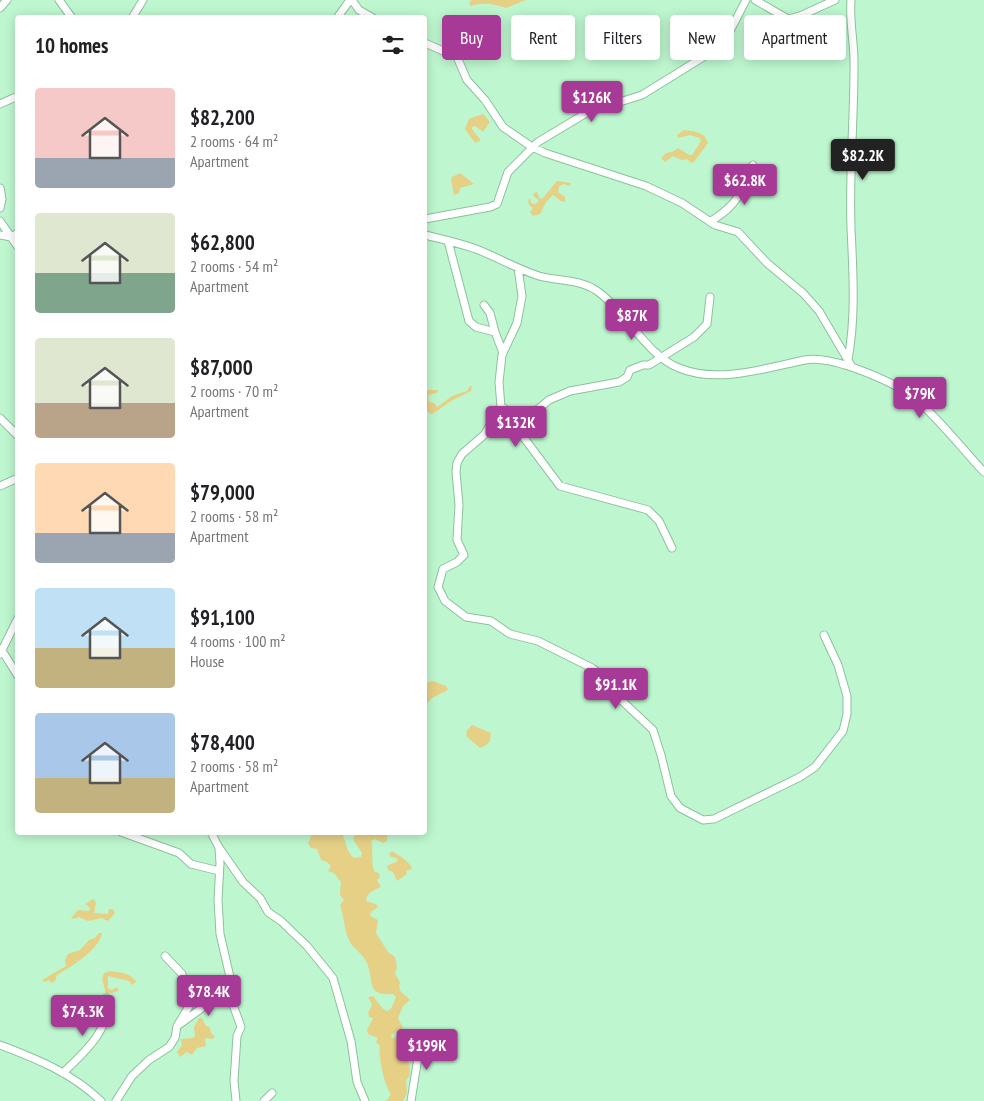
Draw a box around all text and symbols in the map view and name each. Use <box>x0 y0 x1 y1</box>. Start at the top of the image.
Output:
chip: Buy <box>442 15 501 60</box>
chip: Rent <box>511 15 575 60</box>
chip: Filters <box>585 15 660 60</box>
chip: New <box>670 15 734 60</box>
chip: Apartment <box>744 15 846 60</box>
icon: filters <box>379 31 407 59</box>
text: 10 homes <box>35 32 108 59</box>
pin: $126K <box>557 80 627 123</box>
text: $126K <box>573 87 611 107</box>
text: $82,200 <box>190 104 255 131</box>
icon: home <box>75 108 135 168</box>
text: 2 rooms · 64 m² <box>190 131 278 151</box>
pin: $82.2K <box>822 138 904 181</box>
text: $82.2K <box>842 145 884 165</box>
text: Apartment <box>190 151 249 171</box>
pin: $62.8K <box>704 164 786 206</box>
text: $62.8K <box>724 170 766 190</box>
text: $62,800 <box>190 229 255 256</box>
icon: home <box>75 233 135 293</box>
text: 2 rooms · 54 m² <box>190 256 278 276</box>
text: Apartment <box>190 276 249 296</box>
pin: $87K <box>602 298 662 341</box>
text: $87K <box>616 305 648 325</box>
text: $87,000 <box>190 354 253 381</box>
icon: home <box>75 358 135 418</box>
pin: $79K <box>890 376 950 419</box>
text: 2 rooms · 70 m² <box>190 381 278 401</box>
text: $79K <box>904 383 936 403</box>
text: Apartment <box>190 401 249 421</box>
pin: $132K <box>481 406 551 448</box>
text: $132K <box>497 412 535 432</box>
text: $79,000 <box>190 479 255 506</box>
icon: home <box>75 483 135 543</box>
text: 2 rooms · 58 m² <box>190 506 278 526</box>
text: Apartment <box>190 526 249 546</box>
text: $91,100 <box>190 604 255 631</box>
icon: home <box>75 608 135 668</box>
text: 4 rooms · 100 m² <box>190 631 286 651</box>
text: House <box>190 651 224 671</box>
pin: $91.1K <box>575 668 657 710</box>
text: $91.1K <box>595 674 637 694</box>
text: $78,400 <box>190 729 255 756</box>
icon: home <box>75 733 135 793</box>
text: 2 rooms · 58 m² <box>190 756 278 776</box>
text: Apartment <box>190 776 249 796</box>
pin: $78.4K <box>168 974 250 1017</box>
text: $78.4K <box>188 981 230 1001</box>
pin: $74.3K <box>42 994 124 1037</box>
text: $74.3K <box>62 1001 104 1021</box>
pin: $199K <box>392 1028 462 1071</box>
text: $199K <box>408 1035 446 1055</box>

